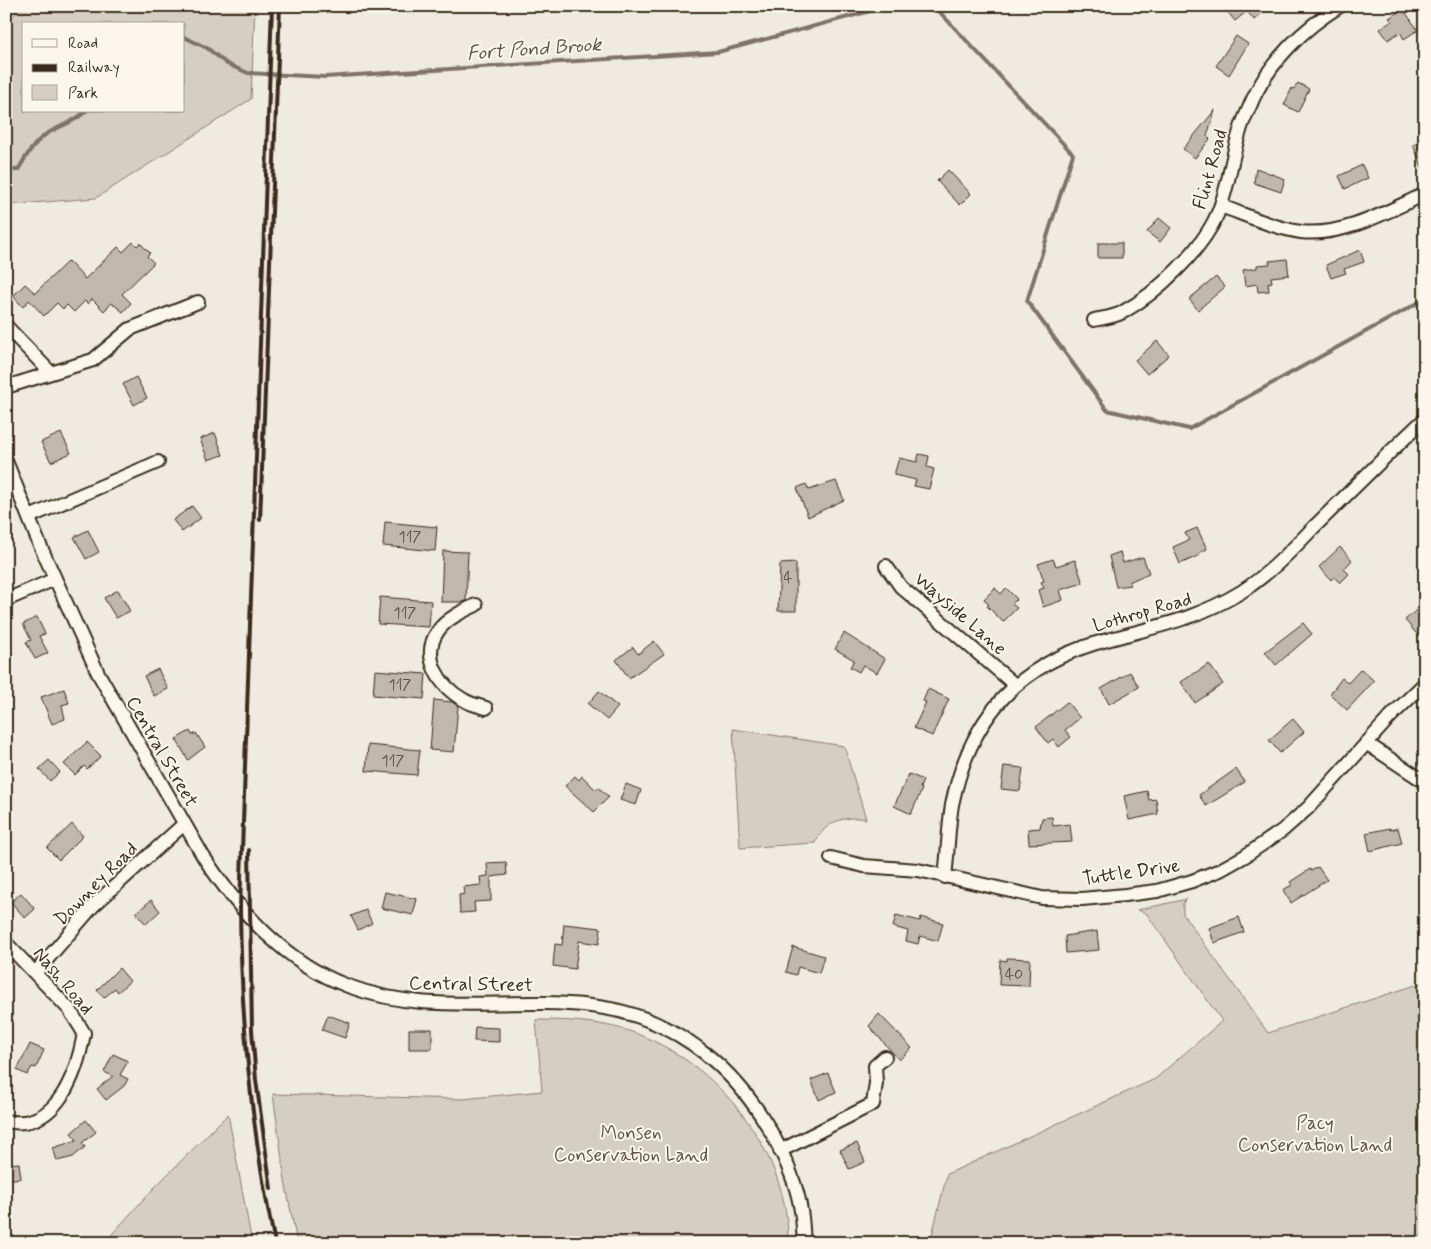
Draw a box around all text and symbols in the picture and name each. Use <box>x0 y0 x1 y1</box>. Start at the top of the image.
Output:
legend <box>22 22 185 112</box>
water label: Fort Pond Brook <box>466 31 604 68</box>
text: Road <box>68 34 98 54</box>
text: Railway <box>68 58 120 78</box>
text: Park <box>68 84 98 104</box>
street label: Flint Road <box>1187 126 1234 212</box>
house number: 117 <box>399 527 422 548</box>
house number: 4 <box>783 567 793 588</box>
street label: Wayside Lane <box>909 567 1011 661</box>
street label: Lothrop Road <box>1090 586 1195 638</box>
house number: 117 <box>394 603 417 624</box>
house number: 117 <box>389 675 412 696</box>
street label: Central Street <box>120 692 204 812</box>
house number: 117 <box>382 751 405 772</box>
street label: Downey Road <box>49 837 144 932</box>
street label: Tuttle Drive <box>1081 853 1182 892</box>
street label: Nash Road <box>27 942 99 1020</box>
house number: 40 <box>1005 964 1023 985</box>
street label: Central Street <box>409 971 533 998</box>
park label: Pacy Conservation Land <box>1238 1111 1392 1158</box>
park label: Monsen Conservation Land <box>554 1121 708 1168</box>

